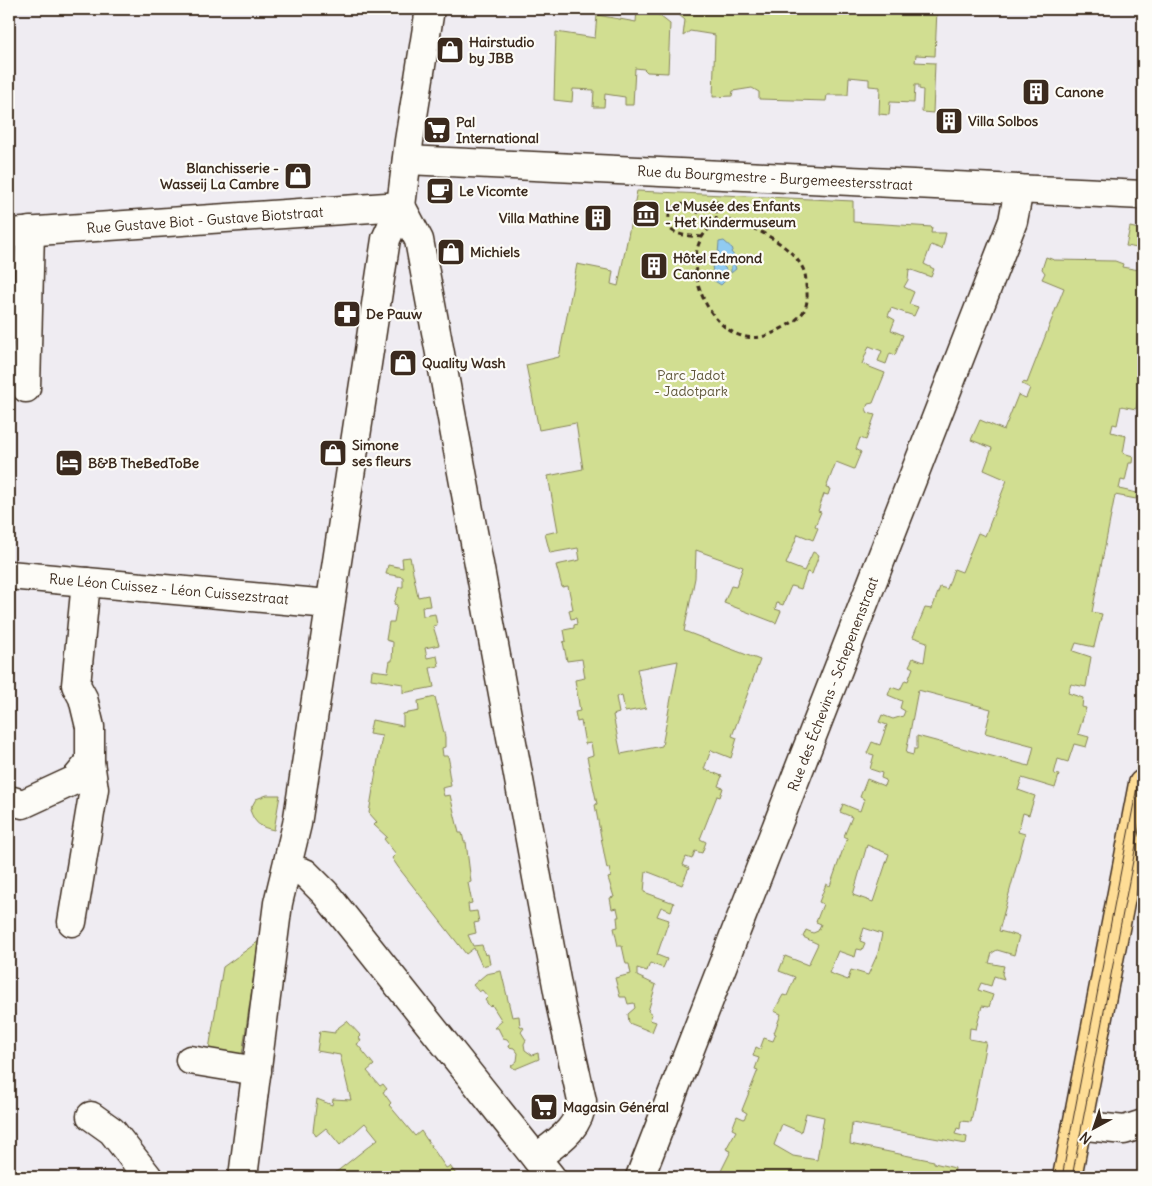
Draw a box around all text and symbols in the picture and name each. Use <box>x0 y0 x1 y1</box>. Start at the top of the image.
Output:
place label: Hairstudio by JBB <box>469 33 534 67</box>
shop icon: Hairstudio by JBB <box>435 35 465 65</box>
building icon: Canone <box>1021 77 1051 107</box>
place label: Canone <box>1055 83 1104 101</box>
building icon: Villa Solbos <box>934 106 964 136</box>
place label: Villa Solbos <box>968 112 1039 130</box>
place label: Pal International <box>456 113 539 147</box>
supermarket icon: Pal International <box>422 115 452 145</box>
place label: Blanchisserie - Wasseij La Cambre <box>160 159 279 193</box>
shop icon: Blanchisserie - Wasseij La Cambre <box>283 161 313 191</box>
street label: Rue du Bourgmestre - Burgemeestersstraat <box>637 162 914 194</box>
cafe icon: Le Vicomte <box>425 176 455 206</box>
place label: Le Vicomte <box>459 182 529 200</box>
place label: Le Musée des Enfants - Het Kindermuseum <box>665 197 801 231</box>
museum icon: Le Musée des Enfants - Het Kindermuseum <box>631 199 661 229</box>
street label: Rue Gustave Biot - Gustave Biotstraat <box>86 203 324 237</box>
building icon: Villa Mathine <box>583 203 613 233</box>
place label: Villa Mathine <box>499 209 579 227</box>
shop icon: Michiels <box>436 237 466 267</box>
place label: Michiels <box>470 243 520 261</box>
place label: Hôtel Edmond Canonne <box>673 249 763 283</box>
building icon: Hôtel Edmond Canonne <box>639 251 669 281</box>
pharmacy icon: De Pauw <box>332 299 362 329</box>
place label: De Pauw <box>366 305 422 323</box>
shop icon: Quality Wash <box>388 348 418 378</box>
place label: Quality Wash <box>422 354 506 372</box>
park label: Parc Jadot - Jadotpark <box>654 366 728 400</box>
place label: Simone ses fleurs <box>352 436 412 470</box>
shop icon: Simone ses fleurs <box>318 438 348 468</box>
hotel icon: B&B TheBedToBe <box>54 448 84 478</box>
place label: B&B TheBedToBe <box>88 454 200 472</box>
street label: Rue Léon Cuissez - Léon Cuissezstraat <box>48 570 290 608</box>
street label: Rue des Échevins - Schepenenstraat <box>784 574 882 794</box>
supermarket icon: Magasin Général <box>529 1092 559 1122</box>
place label: Magasin Général <box>563 1098 669 1116</box>
north arrow <box>1070 1104 1120 1154</box>
text: N <box>1076 1128 1095 1148</box>

